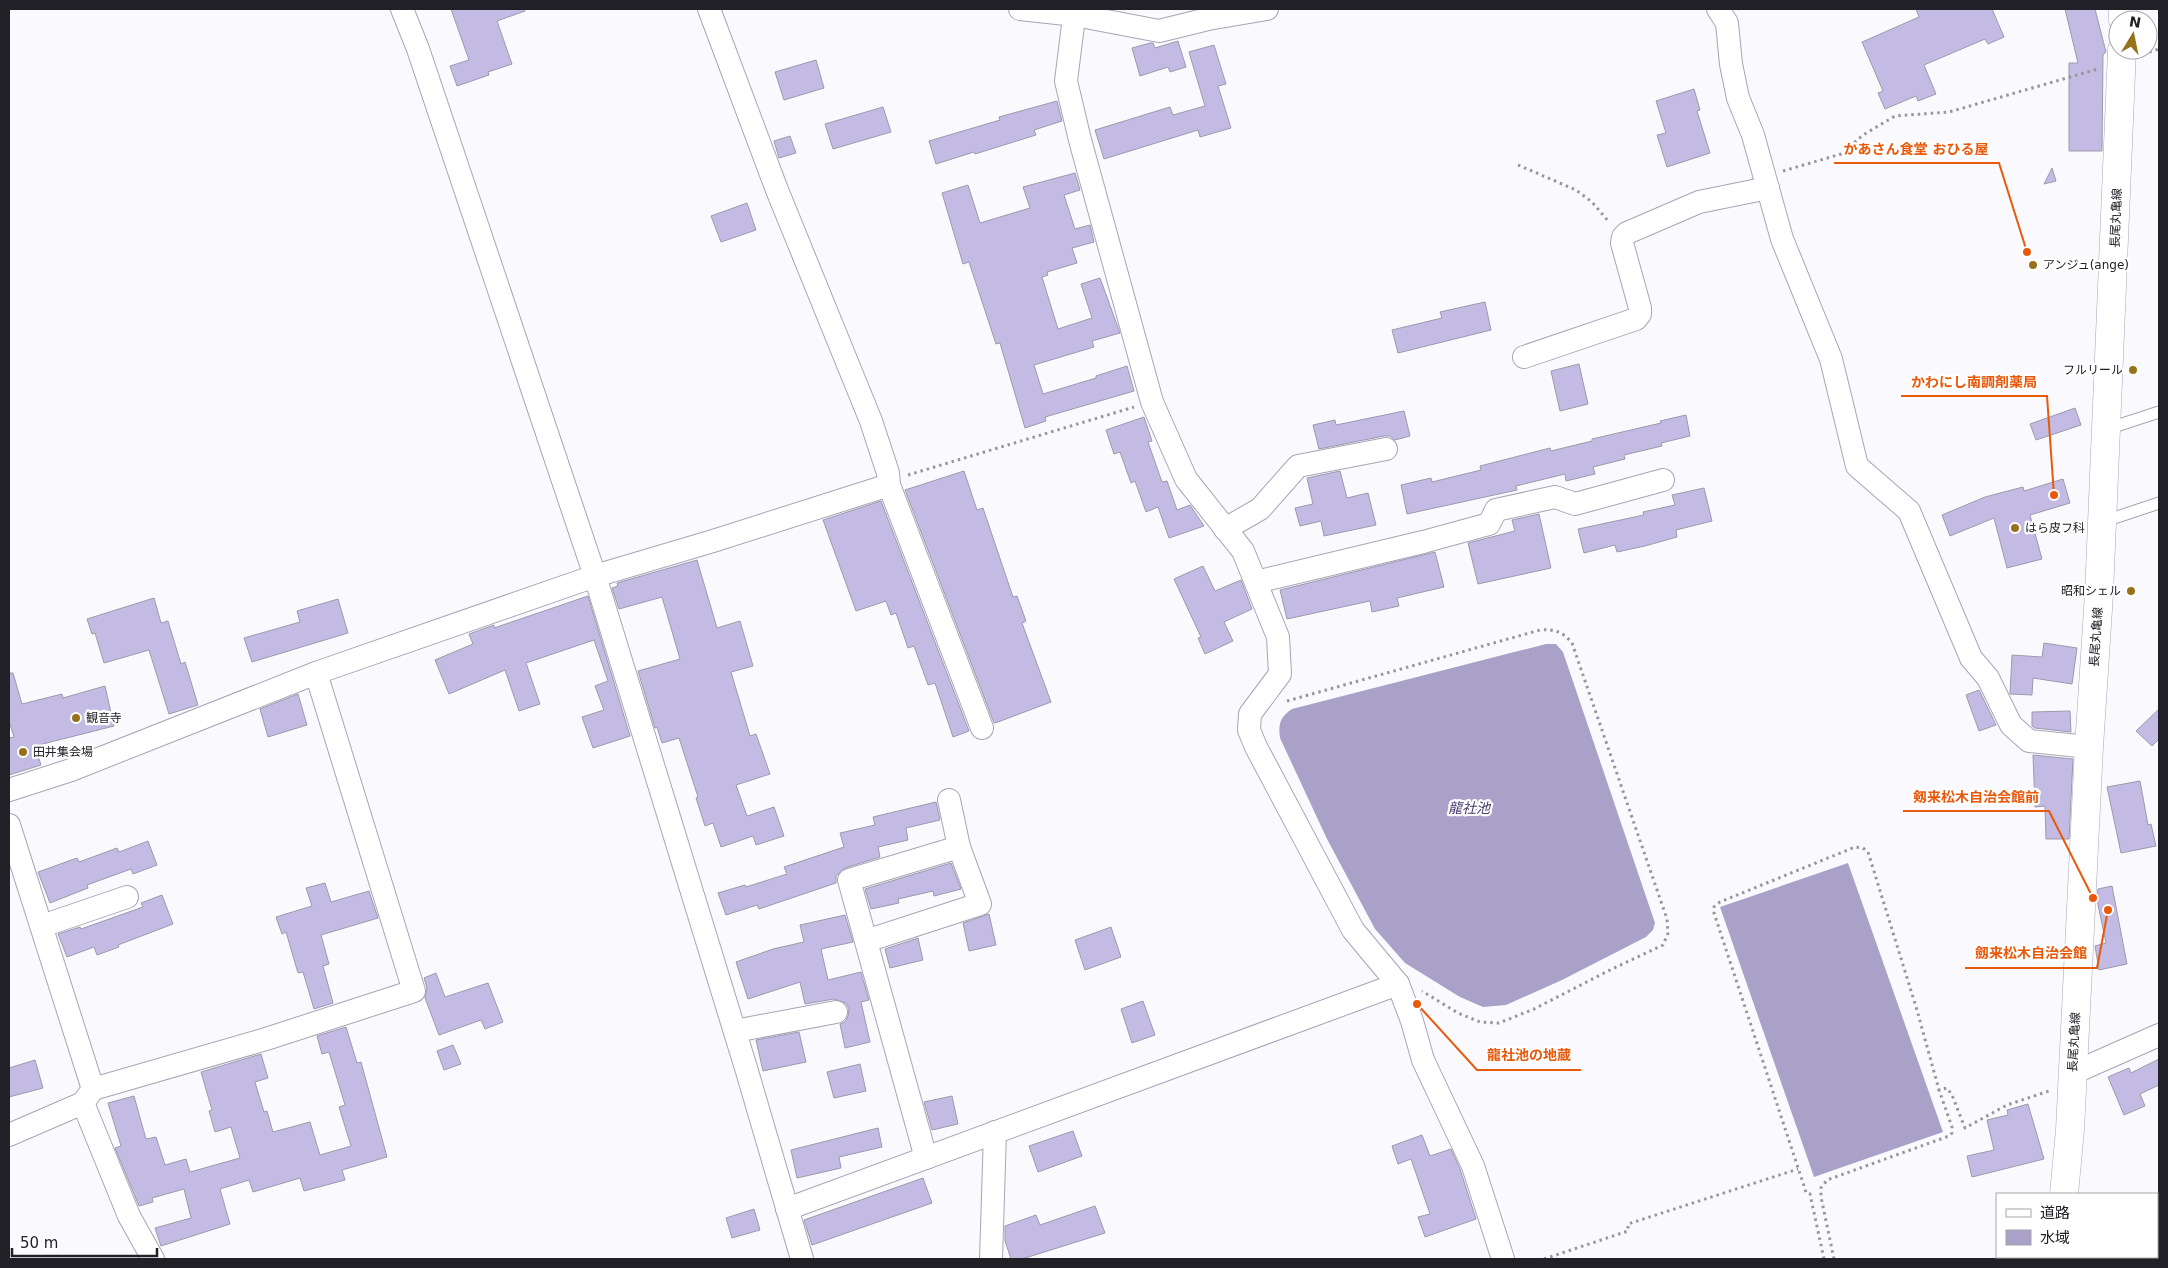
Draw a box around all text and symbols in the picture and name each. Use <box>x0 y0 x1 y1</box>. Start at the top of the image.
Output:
north arrow <box>2108 10 2158 60</box>
text: N <box>2128 13 2142 31</box>
callout: かあさん食堂 おひる屋 <box>1834 134 1999 163</box>
text: かあさん食堂 おひる屋 <box>1844 141 1988 157</box>
street label: 長尾丸亀線 <box>2108 188 2124 248</box>
place label: アンジュ(ange) <box>2043 258 2129 272</box>
marker: アンジュ(ange) <box>2027 259 2039 271</box>
place label: フルリール <box>2063 363 2123 377</box>
marker: フルリール <box>2127 364 2139 376</box>
callout: かわにし南調剤薬局 <box>1901 367 2047 396</box>
text: かわにし南調剤薬局 <box>1911 374 2037 390</box>
place label: はら皮フ科 <box>2025 521 2085 535</box>
marker: はら皮フ科 <box>2009 522 2021 534</box>
place label: 昭和シェル <box>2061 584 2121 598</box>
marker: 昭和シェル <box>2125 585 2137 597</box>
street label: 長尾丸亀線 <box>2087 607 2105 667</box>
place label: 観音寺 <box>86 711 122 725</box>
marker: 観音寺 <box>70 712 82 724</box>
place label: 田井集会場 <box>33 745 93 759</box>
marker: 田井集会場 <box>17 746 29 758</box>
callout: 剱来松木自治会館前 <box>1903 782 2049 811</box>
text: 剱来松木自治会館前 <box>1913 789 2039 805</box>
water label: 龍社池 <box>1448 800 1492 816</box>
callout: 劔来松木自治会館 <box>1965 939 2097 968</box>
text: 劔来松木自治会館 <box>1975 945 2087 961</box>
street label: 長尾丸亀線 <box>2065 1012 2083 1072</box>
callout: 龍社池の地蔵 <box>1477 1041 1581 1070</box>
text: 龍社池の地蔵 <box>1487 1047 1571 1063</box>
legend <box>1996 1193 2158 1258</box>
text: 道路 <box>2040 1204 2070 1222</box>
scale bar <box>12 1226 158 1258</box>
text: 水域 <box>2040 1229 2070 1247</box>
text: 50 m <box>20 1234 58 1252</box>

